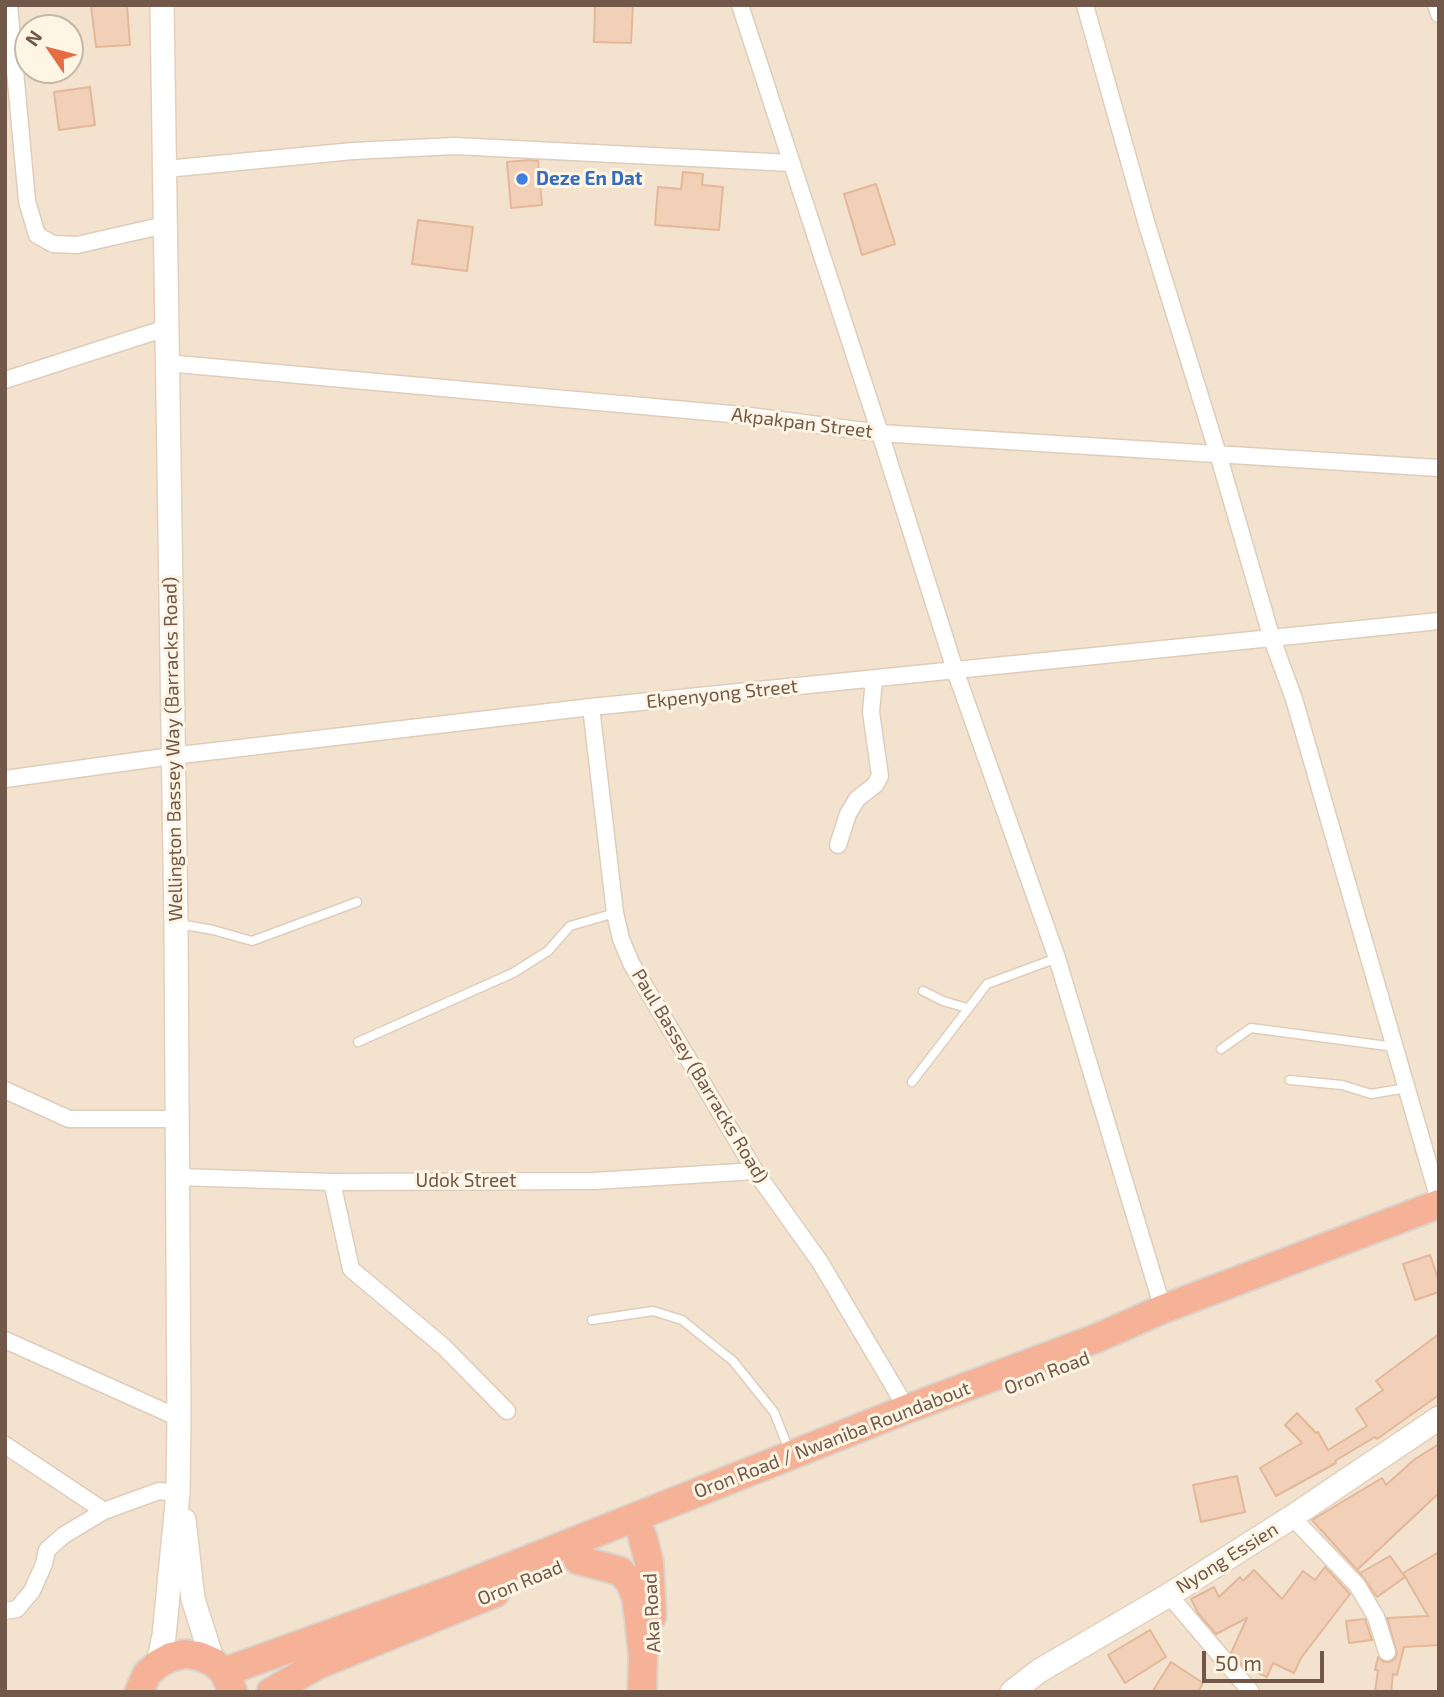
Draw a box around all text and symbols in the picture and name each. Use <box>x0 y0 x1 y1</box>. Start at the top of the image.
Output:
north arrow <box>14 14 84 84</box>
text: N <box>20 26 46 50</box>
place label: Deze En Dat <box>536 168 643 190</box>
marker: Deze En Dat <box>514 171 530 187</box>
street label: Akpakpan Street <box>730 403 874 443</box>
street label: Wellington Bassey Way (Barracks Road) <box>159 577 187 921</box>
street label: Ekpenyong Street <box>645 675 799 713</box>
street label: Paul Bassey (Barracks Road) <box>627 965 773 1187</box>
street label: Udok Street <box>415 1170 517 1192</box>
street label: Oron Road <box>1001 1346 1093 1400</box>
street label: Oron Road / Nwaniba Roundabout <box>691 1377 973 1503</box>
street label: Nyong Essien <box>1172 1518 1282 1598</box>
street label: Oron Road <box>474 1556 566 1610</box>
street label: Aka Road <box>639 1573 665 1653</box>
scale bar <box>1206 1638 1328 1682</box>
text: 50 m <box>1215 1650 1262 1675</box>

